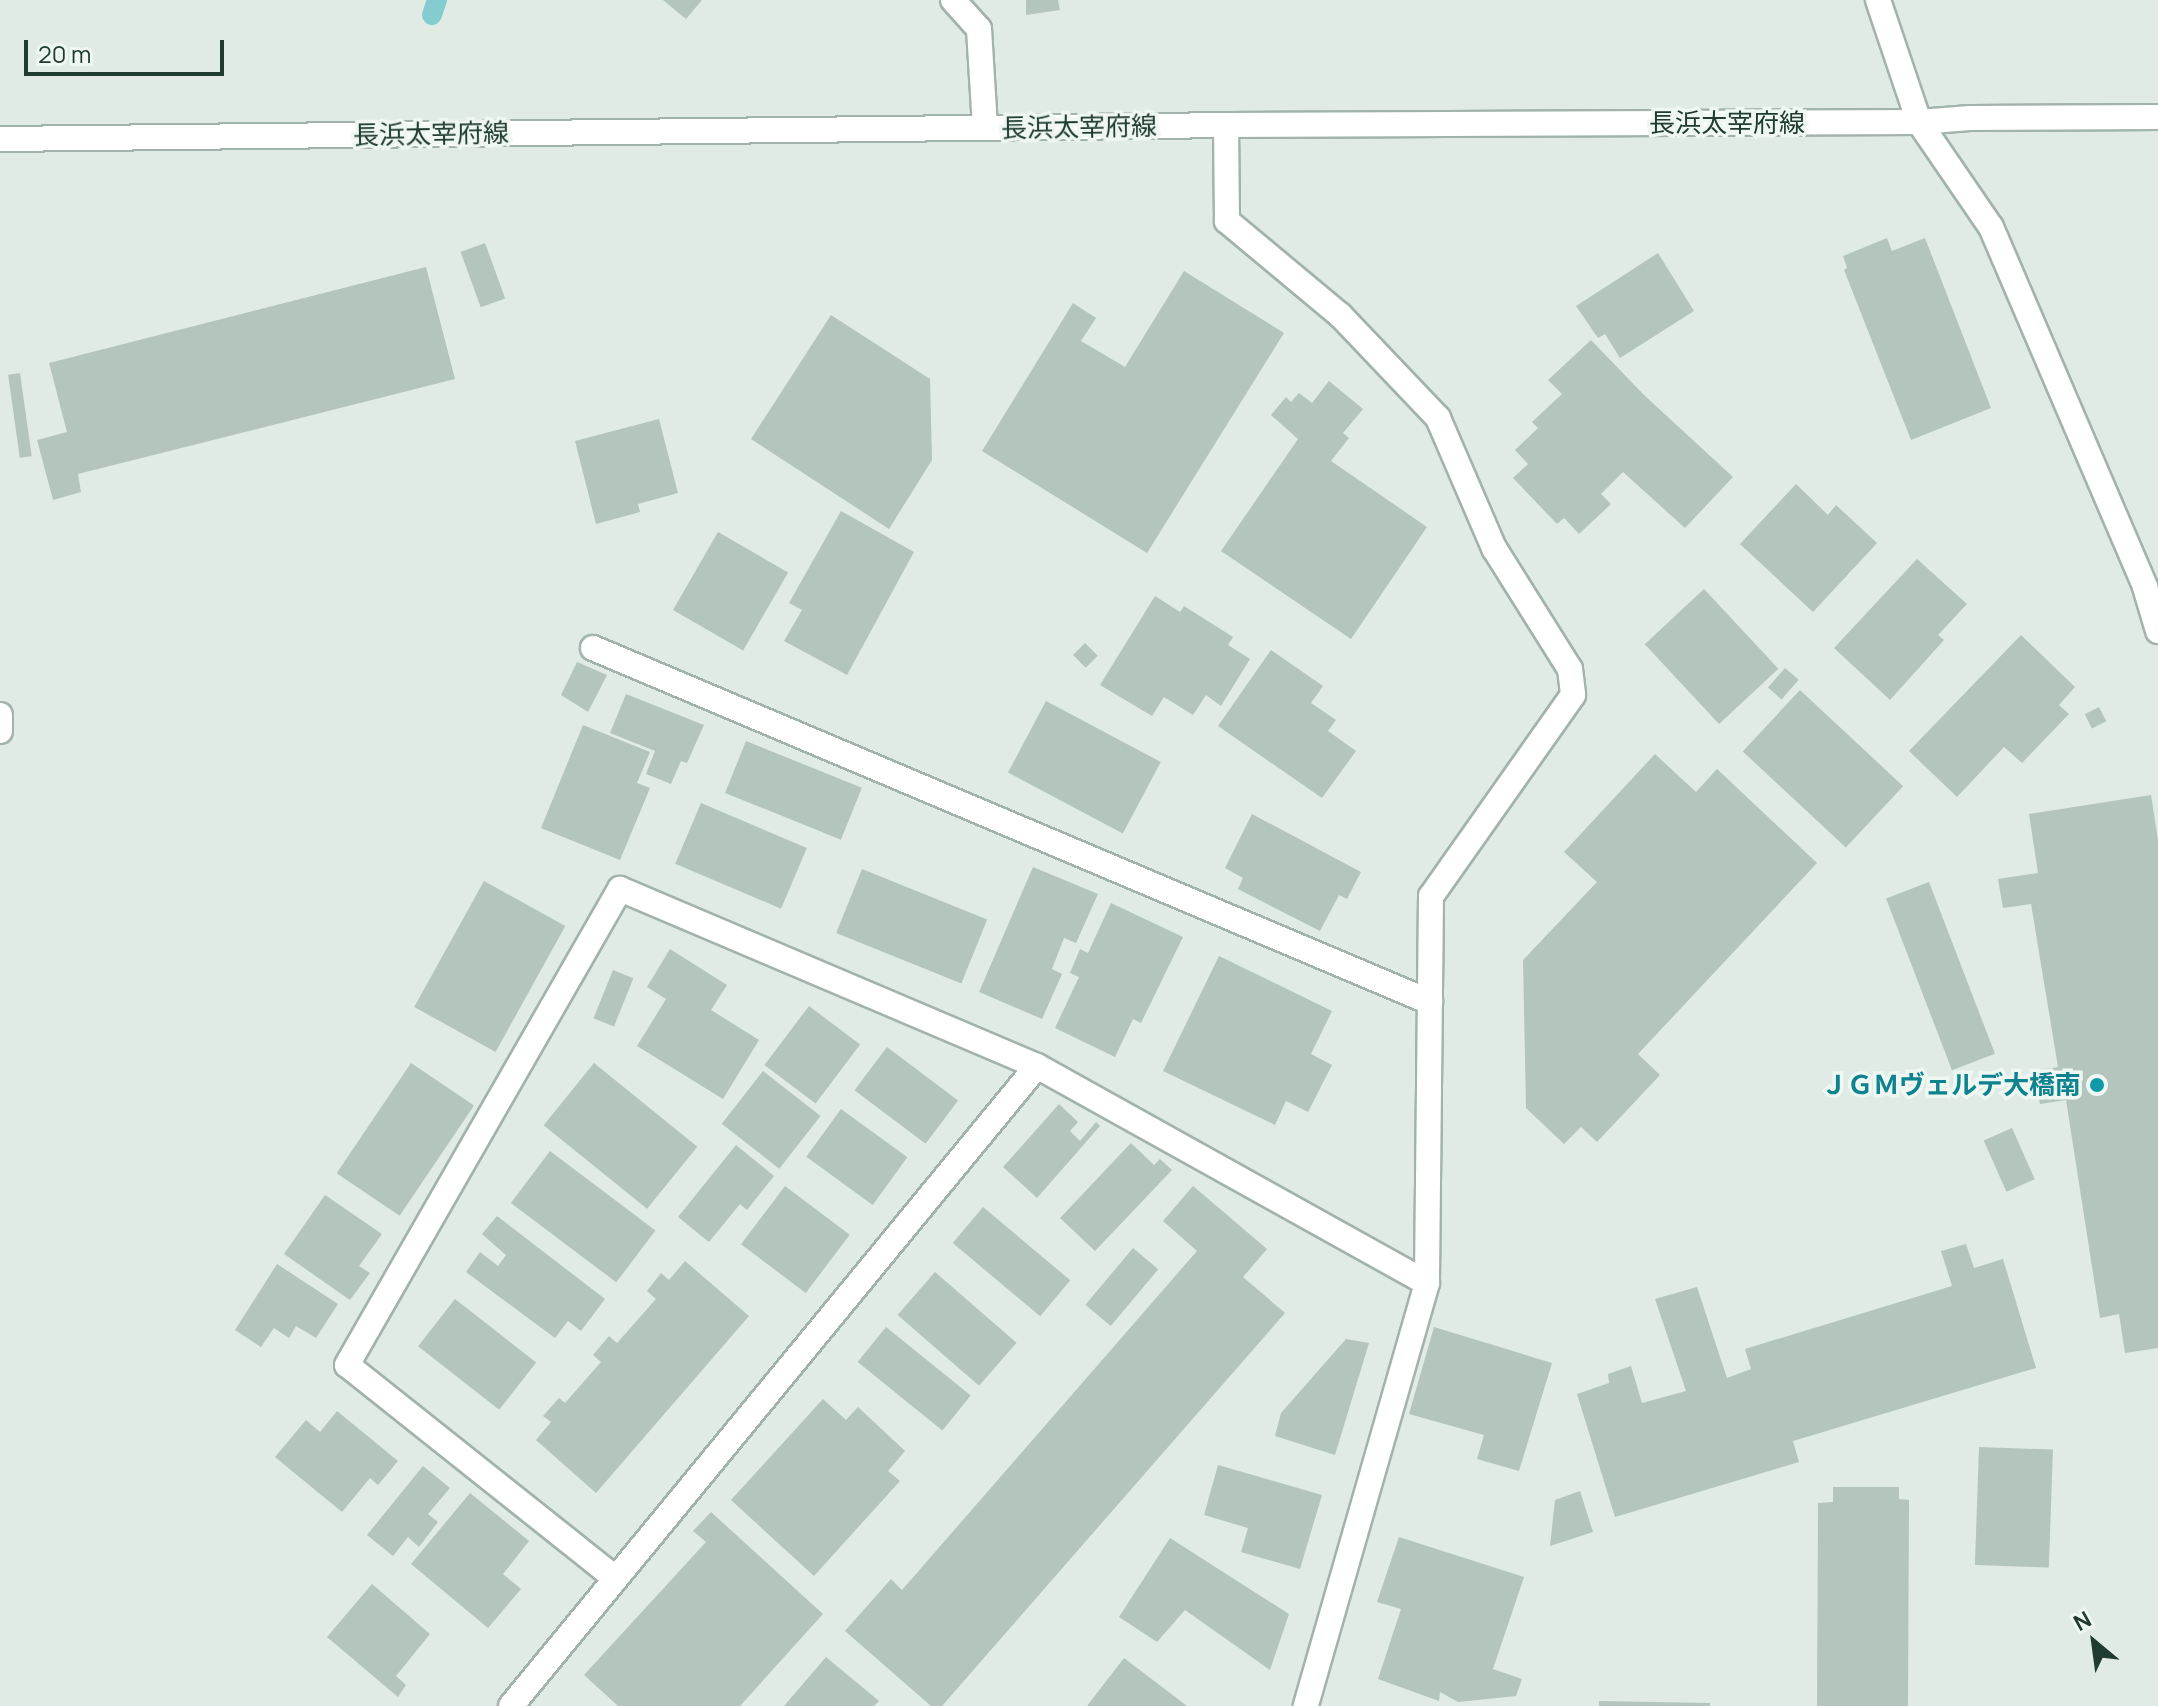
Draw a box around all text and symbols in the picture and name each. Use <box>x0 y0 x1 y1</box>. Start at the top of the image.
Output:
scale bar <box>28 24 228 74</box>
text: 20 m <box>38 37 91 70</box>
street label: 長浜太宰府線 <box>1649 107 1805 139</box>
street label: 長浜太宰府線 <box>1001 110 1157 144</box>
street label: 長浜太宰府線 <box>353 117 509 151</box>
place label: ＪＧＭヴェルデ大橋南 <box>1821 1069 2081 1101</box>
marker: ＪＧＭヴェルデ大橋南 <box>2088 1076 2106 1094</box>
north arrow <box>2054 1602 2134 1682</box>
text: N <box>2068 1604 2097 1638</box>

